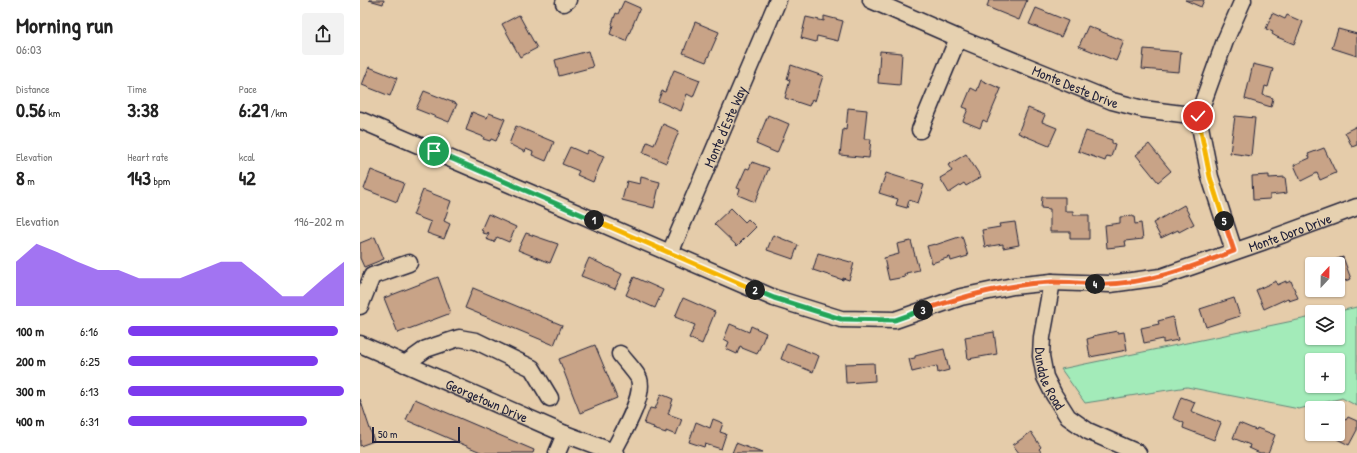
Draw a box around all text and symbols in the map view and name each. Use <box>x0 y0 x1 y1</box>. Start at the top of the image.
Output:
text: Morning run <box>16 10 113 40</box>
button: share <box>302 13 344 55</box>
text: 06:03 <box>16 40 42 58</box>
street label: Monte Deste Drive <box>1030 60 1121 112</box>
text: Distance <box>16 82 50 96</box>
text: Time <box>127 82 147 96</box>
text: Pace <box>239 82 257 96</box>
street label: Monte d'Este Way <box>698 82 751 170</box>
text: 0.56 <box>16 96 46 123</box>
text: 3:38 <box>127 96 159 123</box>
text: 6:29 <box>239 96 268 123</box>
pin <box>1181 99 1215 133</box>
icon: check <box>1187 105 1209 127</box>
text: km <box>46 106 60 120</box>
text: /km <box>268 106 287 120</box>
pin <box>417 134 451 168</box>
icon: arrive <box>423 140 445 162</box>
text: Elevation <box>16 150 53 164</box>
text: Heart rate <box>127 150 168 164</box>
text: kcal <box>239 150 255 164</box>
text: 8 <box>16 164 25 191</box>
text: 143 <box>127 164 151 191</box>
text: 42 <box>239 164 256 191</box>
text: m <box>25 174 35 188</box>
text: bpm <box>151 174 170 188</box>
street label: Monte Doro Drive <box>1246 208 1334 256</box>
pin: 1 <box>584 210 604 230</box>
pin: 5 <box>1214 211 1234 231</box>
text: Elevation <box>16 212 59 230</box>
text: 196–202 m <box>294 212 344 230</box>
text: 1 <box>592 213 596 227</box>
text: 5 <box>1222 214 1226 228</box>
north arrow <box>1305 257 1345 297</box>
map controls <box>1305 257 1345 441</box>
pin: 4 <box>1085 274 1105 294</box>
text: 4 <box>1093 277 1097 291</box>
pin: 2 <box>745 280 765 300</box>
text: 2 <box>752 283 758 297</box>
pin: 3 <box>913 300 933 320</box>
text: 3 <box>921 303 925 317</box>
button: layers <box>1305 305 1345 345</box>
text: 100 m <box>16 322 44 340</box>
text: 6:16 <box>80 322 98 340</box>
street label: Dundale Road <box>1031 347 1070 413</box>
text: 200 m <box>16 352 46 370</box>
text: 6:25 <box>80 352 100 370</box>
button: + <box>1305 353 1345 393</box>
street label: Georgetown Drive <box>443 373 532 426</box>
text: 300 m <box>16 382 45 400</box>
text: 6:13 <box>80 382 99 400</box>
button: − <box>1305 401 1345 441</box>
text: 400 m <box>16 412 44 430</box>
text: 6:31 <box>80 412 99 430</box>
scale bar <box>372 425 460 444</box>
text: 50 m <box>378 427 398 441</box>

